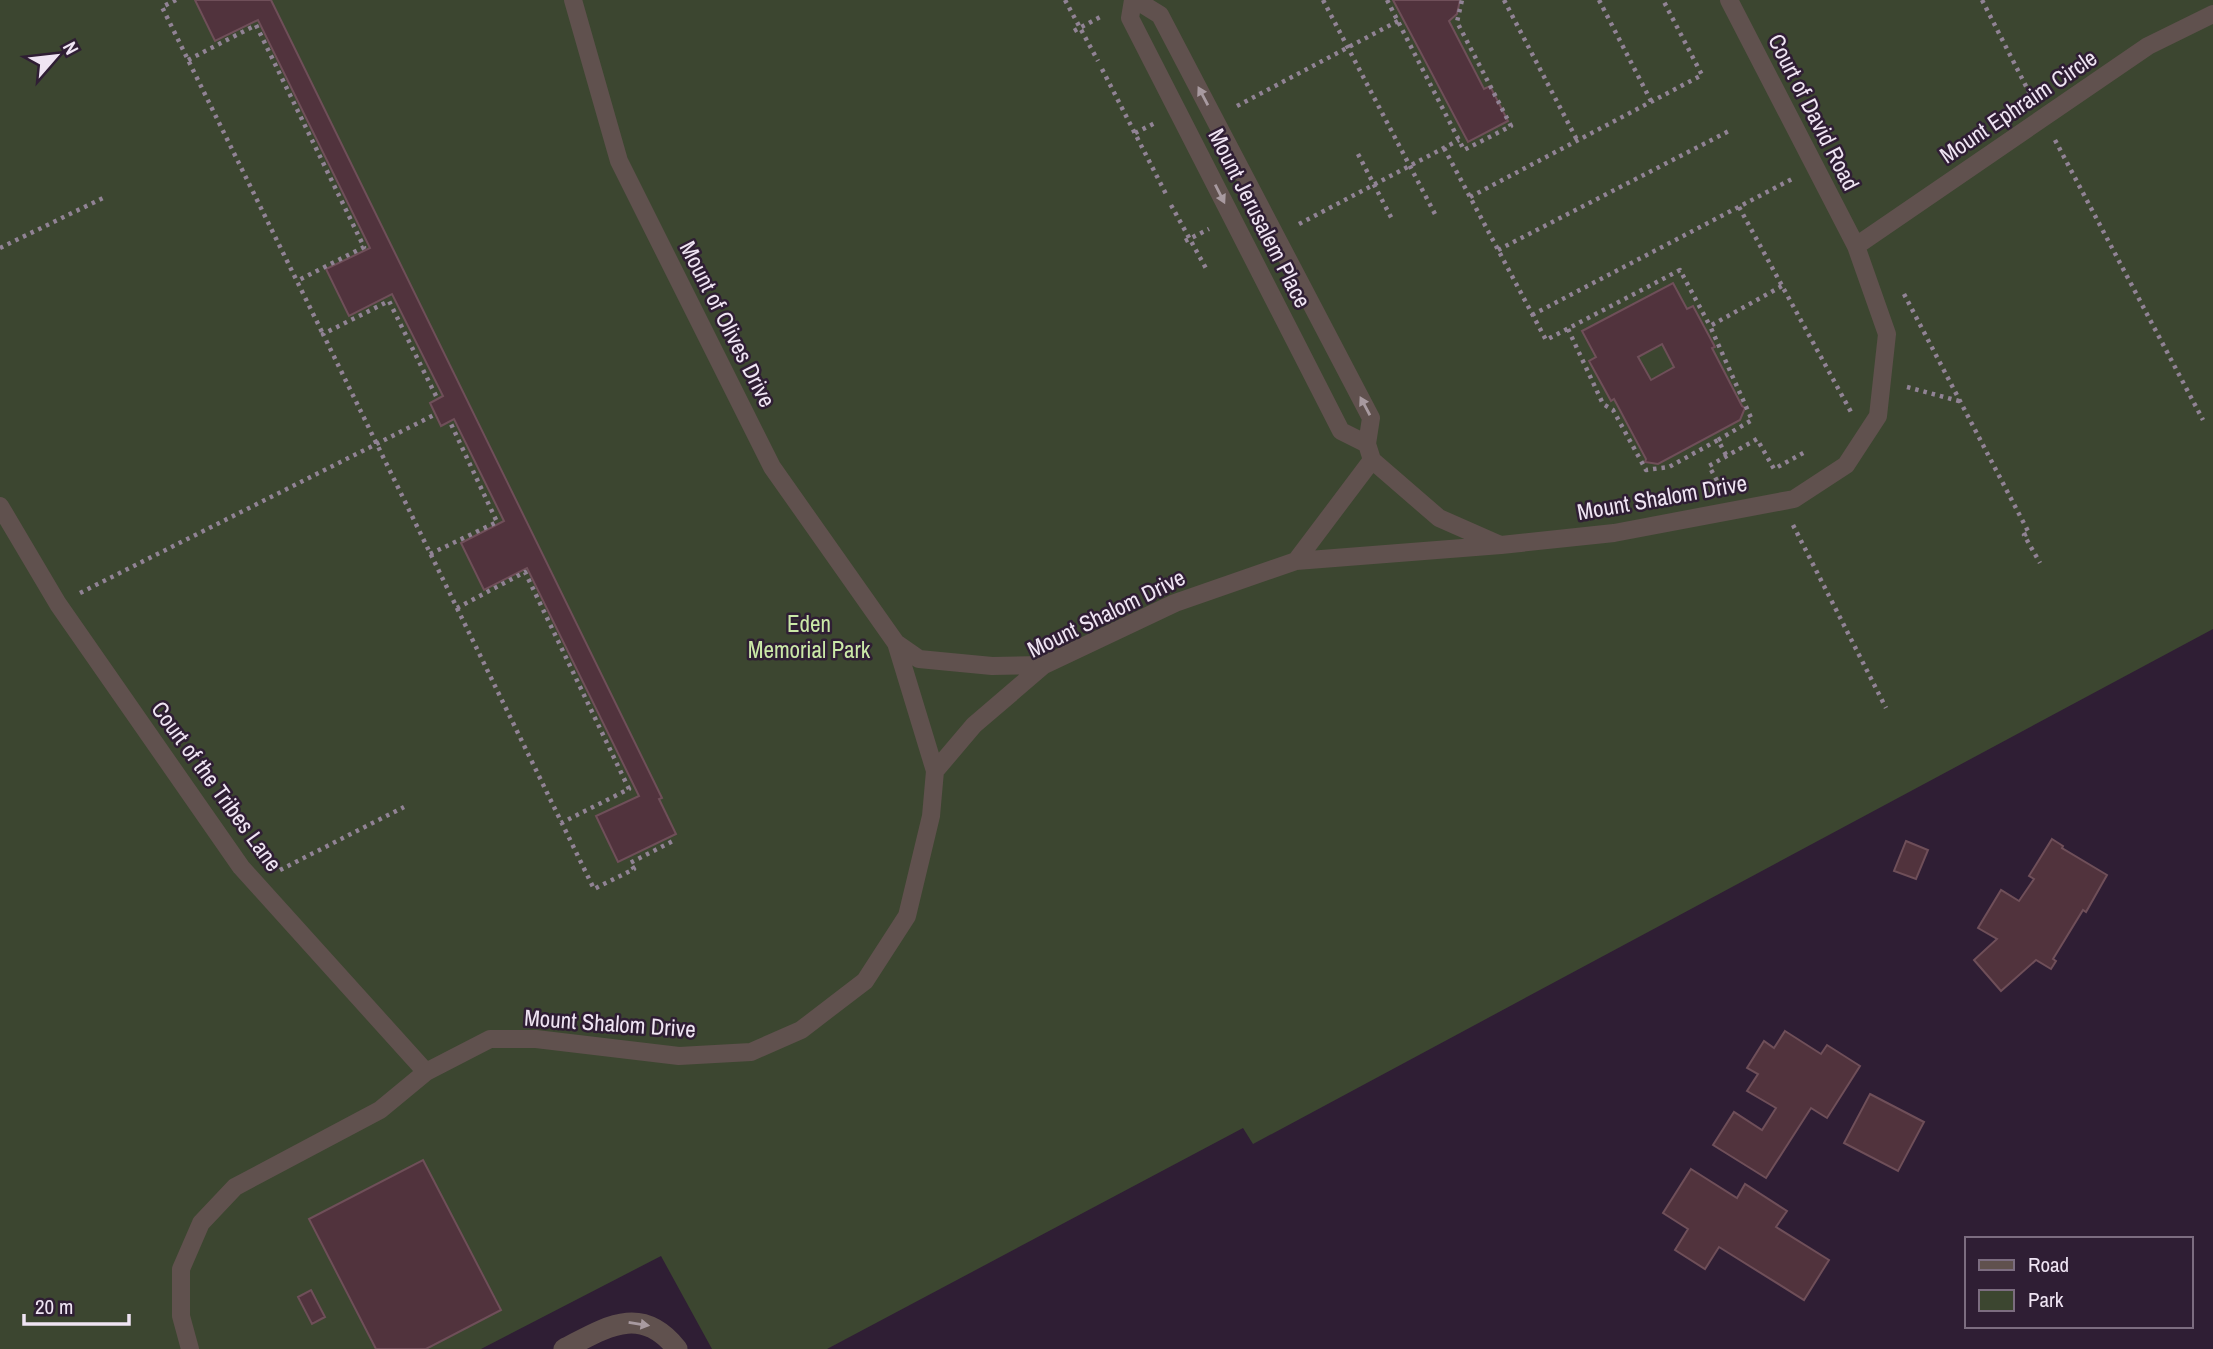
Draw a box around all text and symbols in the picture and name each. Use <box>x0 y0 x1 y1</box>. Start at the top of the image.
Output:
north arrow <box>21 21 91 91</box>
street label: Court of David Road <box>1761 28 1867 196</box>
text: N <box>57 37 85 59</box>
street label: Mount Ephraim Circle <box>1933 42 2103 170</box>
one-way arrow <box>1197 86 1209 106</box>
street label: Mount Jerusalem Place <box>1201 123 1319 313</box>
one-way arrow <box>1213 184 1225 204</box>
street label: Mount of Olives Drive <box>673 236 783 412</box>
one-way arrow <box>1359 396 1371 416</box>
street label: Mount Shalom Drive <box>1575 467 1749 527</box>
street label: Mount Shalom Drive <box>1022 561 1190 665</box>
park label: Eden Memorial Park <box>748 608 871 665</box>
street label: Court of the Tribes Lane <box>145 695 289 877</box>
street label: Mount Shalom Drive <box>523 1002 697 1044</box>
legend <box>1965 1237 2192 1328</box>
text: Road <box>2028 1250 2069 1279</box>
scale bar <box>24 1282 130 1326</box>
text: Park <box>2028 1285 2064 1314</box>
text: 20 m <box>35 1292 73 1321</box>
one-way arrow <box>628 1319 650 1330</box>

